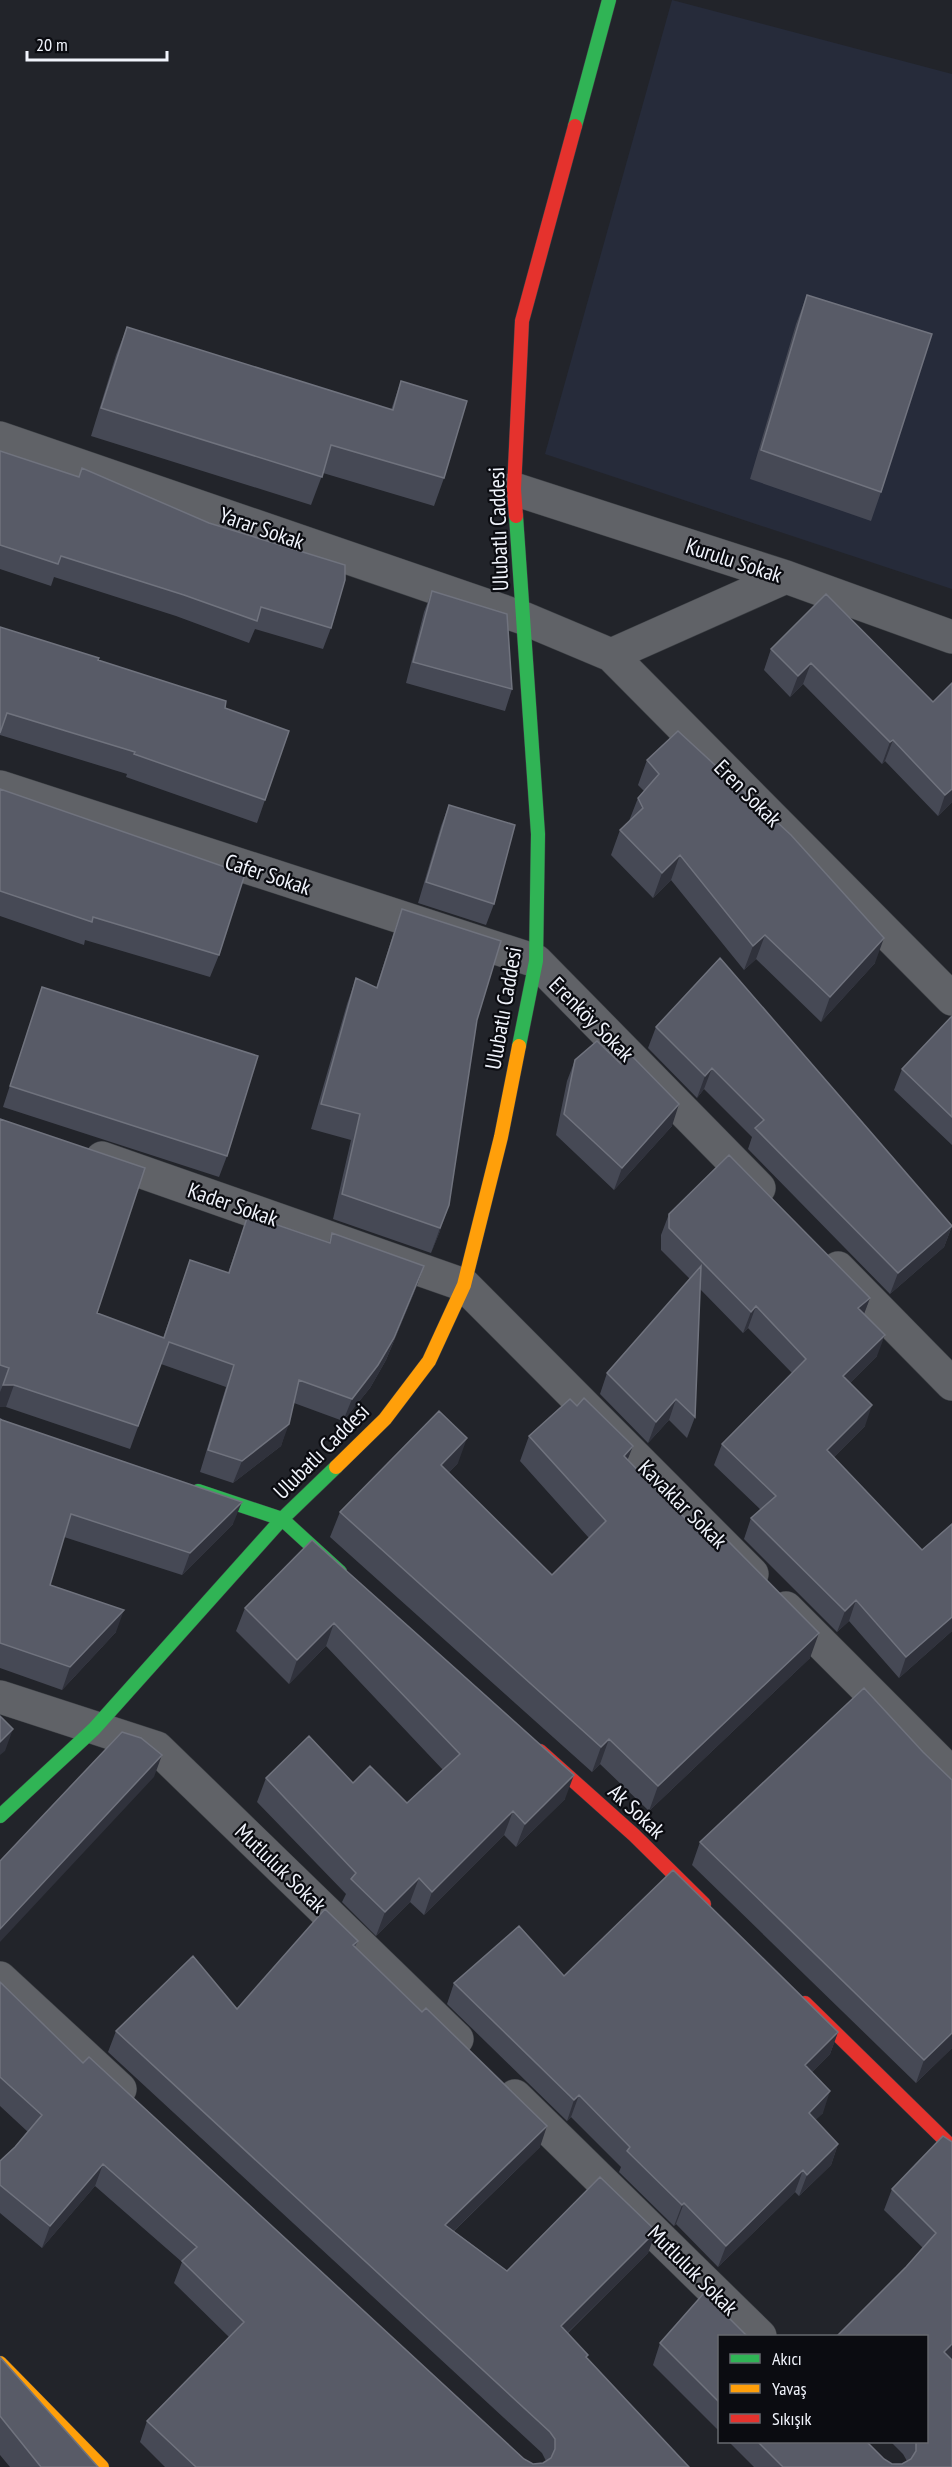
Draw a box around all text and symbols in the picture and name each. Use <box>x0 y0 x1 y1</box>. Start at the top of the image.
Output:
scale bar <box>27 24 166 62</box>
text: 20 m <box>36 33 68 56</box>
street label: Ulubatlı Caddesi <box>482 467 514 591</box>
street label: Yarar Sokak <box>216 500 309 556</box>
street label: Kurulu Sokak <box>682 531 786 589</box>
street label: Eren Sokak <box>709 754 788 833</box>
street label: Cafer Sokak <box>222 847 315 901</box>
street label: Ulubatlı Caddesi <box>478 944 528 1072</box>
street label: Erenköy Sokak <box>544 971 641 1068</box>
street label: Kader Sokak <box>184 1176 282 1233</box>
street label: Ulubatlı Caddesi <box>267 1397 375 1505</box>
street label: Kavaklar Sokak <box>633 1454 734 1555</box>
street label: Ak Sokak <box>603 1778 672 1845</box>
street label: Mutluluk Sokak <box>229 1817 333 1919</box>
street label: Mutluluk Sokak <box>642 2219 744 2321</box>
legend <box>718 2335 928 2443</box>
text: Akıcı <box>772 2347 802 2370</box>
text: Yavaş <box>772 2377 807 2400</box>
text: Sıkışık <box>772 2407 811 2430</box>

